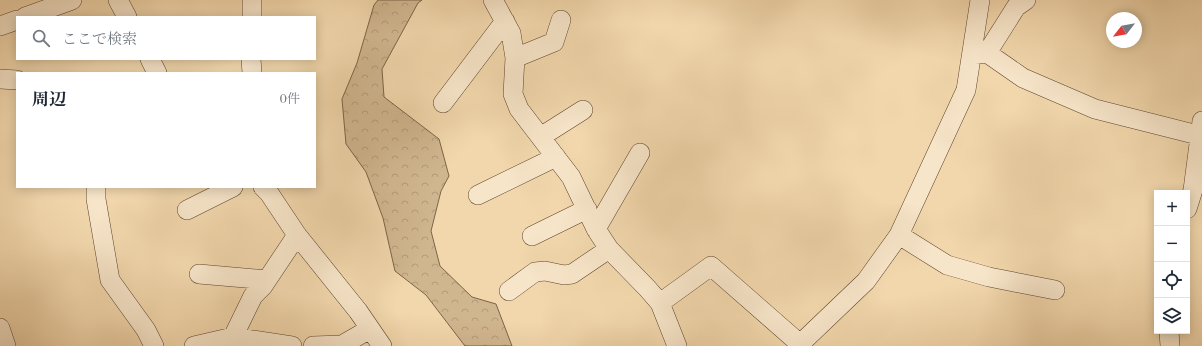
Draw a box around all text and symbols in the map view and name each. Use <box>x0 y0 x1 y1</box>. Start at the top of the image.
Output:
north arrow <box>1106 12 1142 48</box>
search box <box>16 16 316 60</box>
icon: search <box>30 27 52 49</box>
text: ここで検索 <box>62 33 137 48</box>
text: 周辺 <box>32 92 66 109</box>
text: 0件 <box>279 93 300 106</box>
map controls <box>1154 190 1190 334</box>
button: + <box>1154 190 1190 226</box>
button: − <box>1154 226 1190 262</box>
button: locate <box>1154 262 1190 298</box>
button: layers <box>1154 298 1190 334</box>

